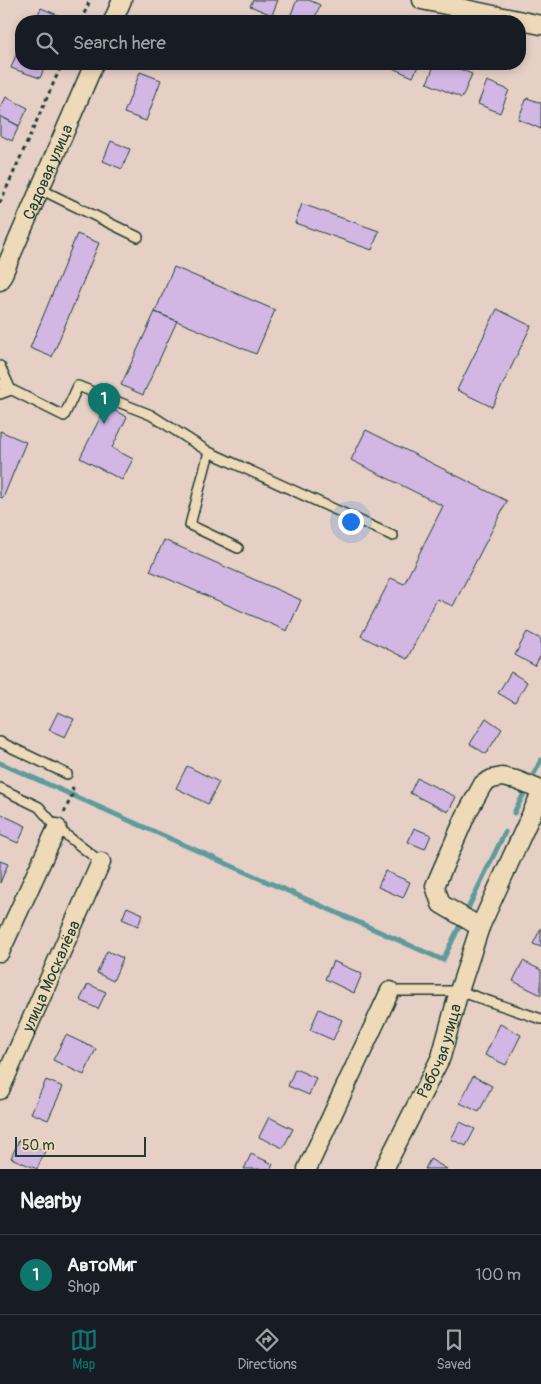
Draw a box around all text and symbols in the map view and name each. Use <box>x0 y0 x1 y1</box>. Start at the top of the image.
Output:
search box <box>15 15 526 70</box>
icon: search <box>33 29 61 57</box>
text: Search here <box>73 31 166 55</box>
street label: Садовая улица <box>19 122 78 223</box>
pin: 1 <box>88 383 120 424</box>
your location <box>338 509 364 535</box>
street label: улица Москалёва <box>18 917 85 1036</box>
street label: Рабочая улица <box>413 1002 466 1101</box>
scale bar <box>15 1134 146 1157</box>
text: 50 m <box>22 1137 55 1154</box>
text: Nearby <box>20 1188 81 1215</box>
text: АвтоМиг <box>67 1253 137 1277</box>
text: 1 <box>33 1265 39 1285</box>
text: 100 m <box>475 1265 521 1285</box>
text: Shop <box>67 1277 100 1297</box>
tab: Map <box>70 1326 98 1373</box>
tab: Directions <box>237 1326 297 1373</box>
tab: Saved <box>436 1326 471 1373</box>

